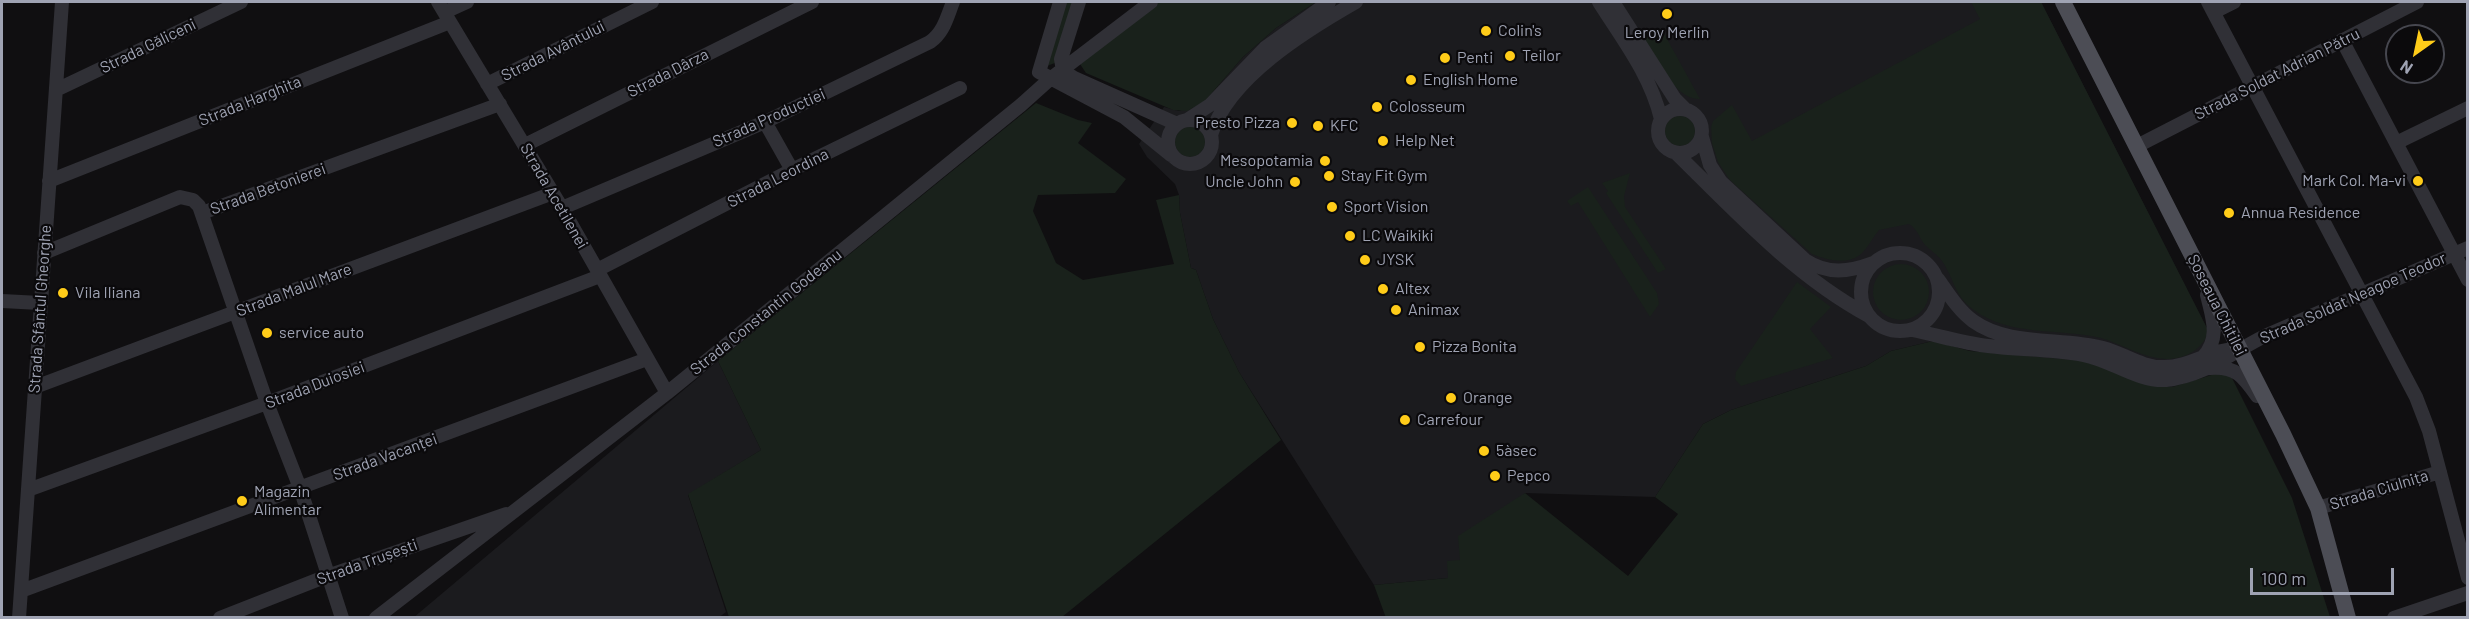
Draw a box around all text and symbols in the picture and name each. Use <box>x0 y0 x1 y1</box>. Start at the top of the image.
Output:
marker: Leroy Merlin <box>1660 7 1674 21</box>
street label: Strada Găliceni <box>97 14 199 78</box>
street label: Strada Avântului <box>498 17 608 85</box>
place label: Colin's <box>1498 21 1542 41</box>
place label: Leroy Merlin <box>1625 23 1709 43</box>
marker: Colin's <box>1479 24 1493 38</box>
street label: Strada Soldat Adrian Pătru <box>2191 24 2363 124</box>
north arrow <box>2385 24 2445 84</box>
street label: Strada Dârza <box>624 44 712 102</box>
place label: Teilor <box>1522 46 1561 66</box>
place label: Penti <box>1457 48 1493 68</box>
marker: Teilor <box>1503 49 1517 63</box>
marker: Penti <box>1438 51 1452 65</box>
text: N <box>2396 57 2416 79</box>
place label: English Home <box>1423 70 1518 90</box>
street label: Strada Harghita <box>196 72 304 130</box>
marker: English Home <box>1404 73 1418 87</box>
street label: Strada Productiei <box>710 85 828 151</box>
place label: Colosseum <box>1389 97 1465 117</box>
marker: Colosseum <box>1370 100 1384 114</box>
place label: Presto Pizza <box>1195 113 1280 133</box>
marker: Presto Pizza <box>1285 116 1299 130</box>
place label: KFC <box>1330 116 1359 136</box>
marker: KFC <box>1311 119 1325 133</box>
place label: Help Net <box>1395 131 1455 151</box>
marker: Help Net <box>1376 134 1390 148</box>
street label: Strada Acetilenei <box>516 140 592 252</box>
street label: Strada Leordina <box>724 144 832 212</box>
place label: Mesopotamia <box>1220 151 1313 171</box>
marker: Mesopotamia <box>1318 154 1332 168</box>
street label: Strada Betonierei <box>208 159 328 219</box>
place label: Stay Fit Gym <box>1341 166 1427 186</box>
marker: Stay Fit Gym <box>1322 169 1336 183</box>
place label: Mark Col. Ma-vi <box>2302 171 2406 191</box>
place label: Uncle John <box>1205 172 1283 192</box>
marker: Mark Col. Ma-vi <box>2411 174 2425 188</box>
marker: Uncle John <box>1288 175 1302 189</box>
place label: Sport Vision <box>1344 197 1428 217</box>
marker: Sport Vision <box>1325 200 1339 214</box>
place label: Annua Residence <box>2241 203 2360 223</box>
marker: Annua Residence <box>2222 206 2236 220</box>
street label: Strada Sfântul Gheorghe <box>25 224 55 394</box>
place label: LC Waikiki <box>1362 226 1434 246</box>
marker: LC Waikiki <box>1343 229 1357 243</box>
street label: Strada Constantin Godeanu <box>686 245 846 379</box>
street label: Strada Soldat Neagoe Teodor <box>2257 248 2449 348</box>
place label: JYSK <box>1377 250 1414 270</box>
street label: Șoseaua Chitilei <box>2183 251 2251 359</box>
marker: JYSK <box>1358 253 1372 267</box>
street label: Strada Malul Mare <box>234 259 354 321</box>
place label: Altex <box>1395 279 1430 299</box>
marker: Altex <box>1376 282 1390 296</box>
place label: Vila Iliana <box>75 283 140 303</box>
marker: Vila Iliana <box>56 286 70 300</box>
place label: Animax <box>1408 300 1459 320</box>
marker: Animax <box>1389 303 1403 317</box>
place label: service auto <box>279 323 364 343</box>
marker: service auto <box>260 326 274 340</box>
place label: Pizza Bonita <box>1432 337 1517 357</box>
marker: Pizza Bonita <box>1413 340 1427 354</box>
street label: Strada Duiosiei <box>263 357 367 413</box>
place label: Orange <box>1463 388 1513 408</box>
marker: Orange <box>1444 391 1458 405</box>
place label: Carrefour <box>1417 410 1483 430</box>
marker: Carrefour <box>1398 413 1412 427</box>
street label: Strada Vacanței <box>330 429 440 485</box>
place label: 5àsec <box>1496 441 1537 461</box>
marker: 5àsec <box>1477 444 1491 458</box>
place label: Pepco <box>1507 466 1550 486</box>
street label: Strada Ciulnița <box>2327 466 2431 514</box>
marker: Pepco <box>1488 469 1502 483</box>
place label: Magazin Alimentar <box>254 482 322 520</box>
marker: Magazin Alimentar <box>235 494 249 508</box>
street label: Strada Trușești <box>314 535 420 589</box>
scale bar <box>2253 556 2397 594</box>
text: 100 m <box>2261 567 2306 589</box>

